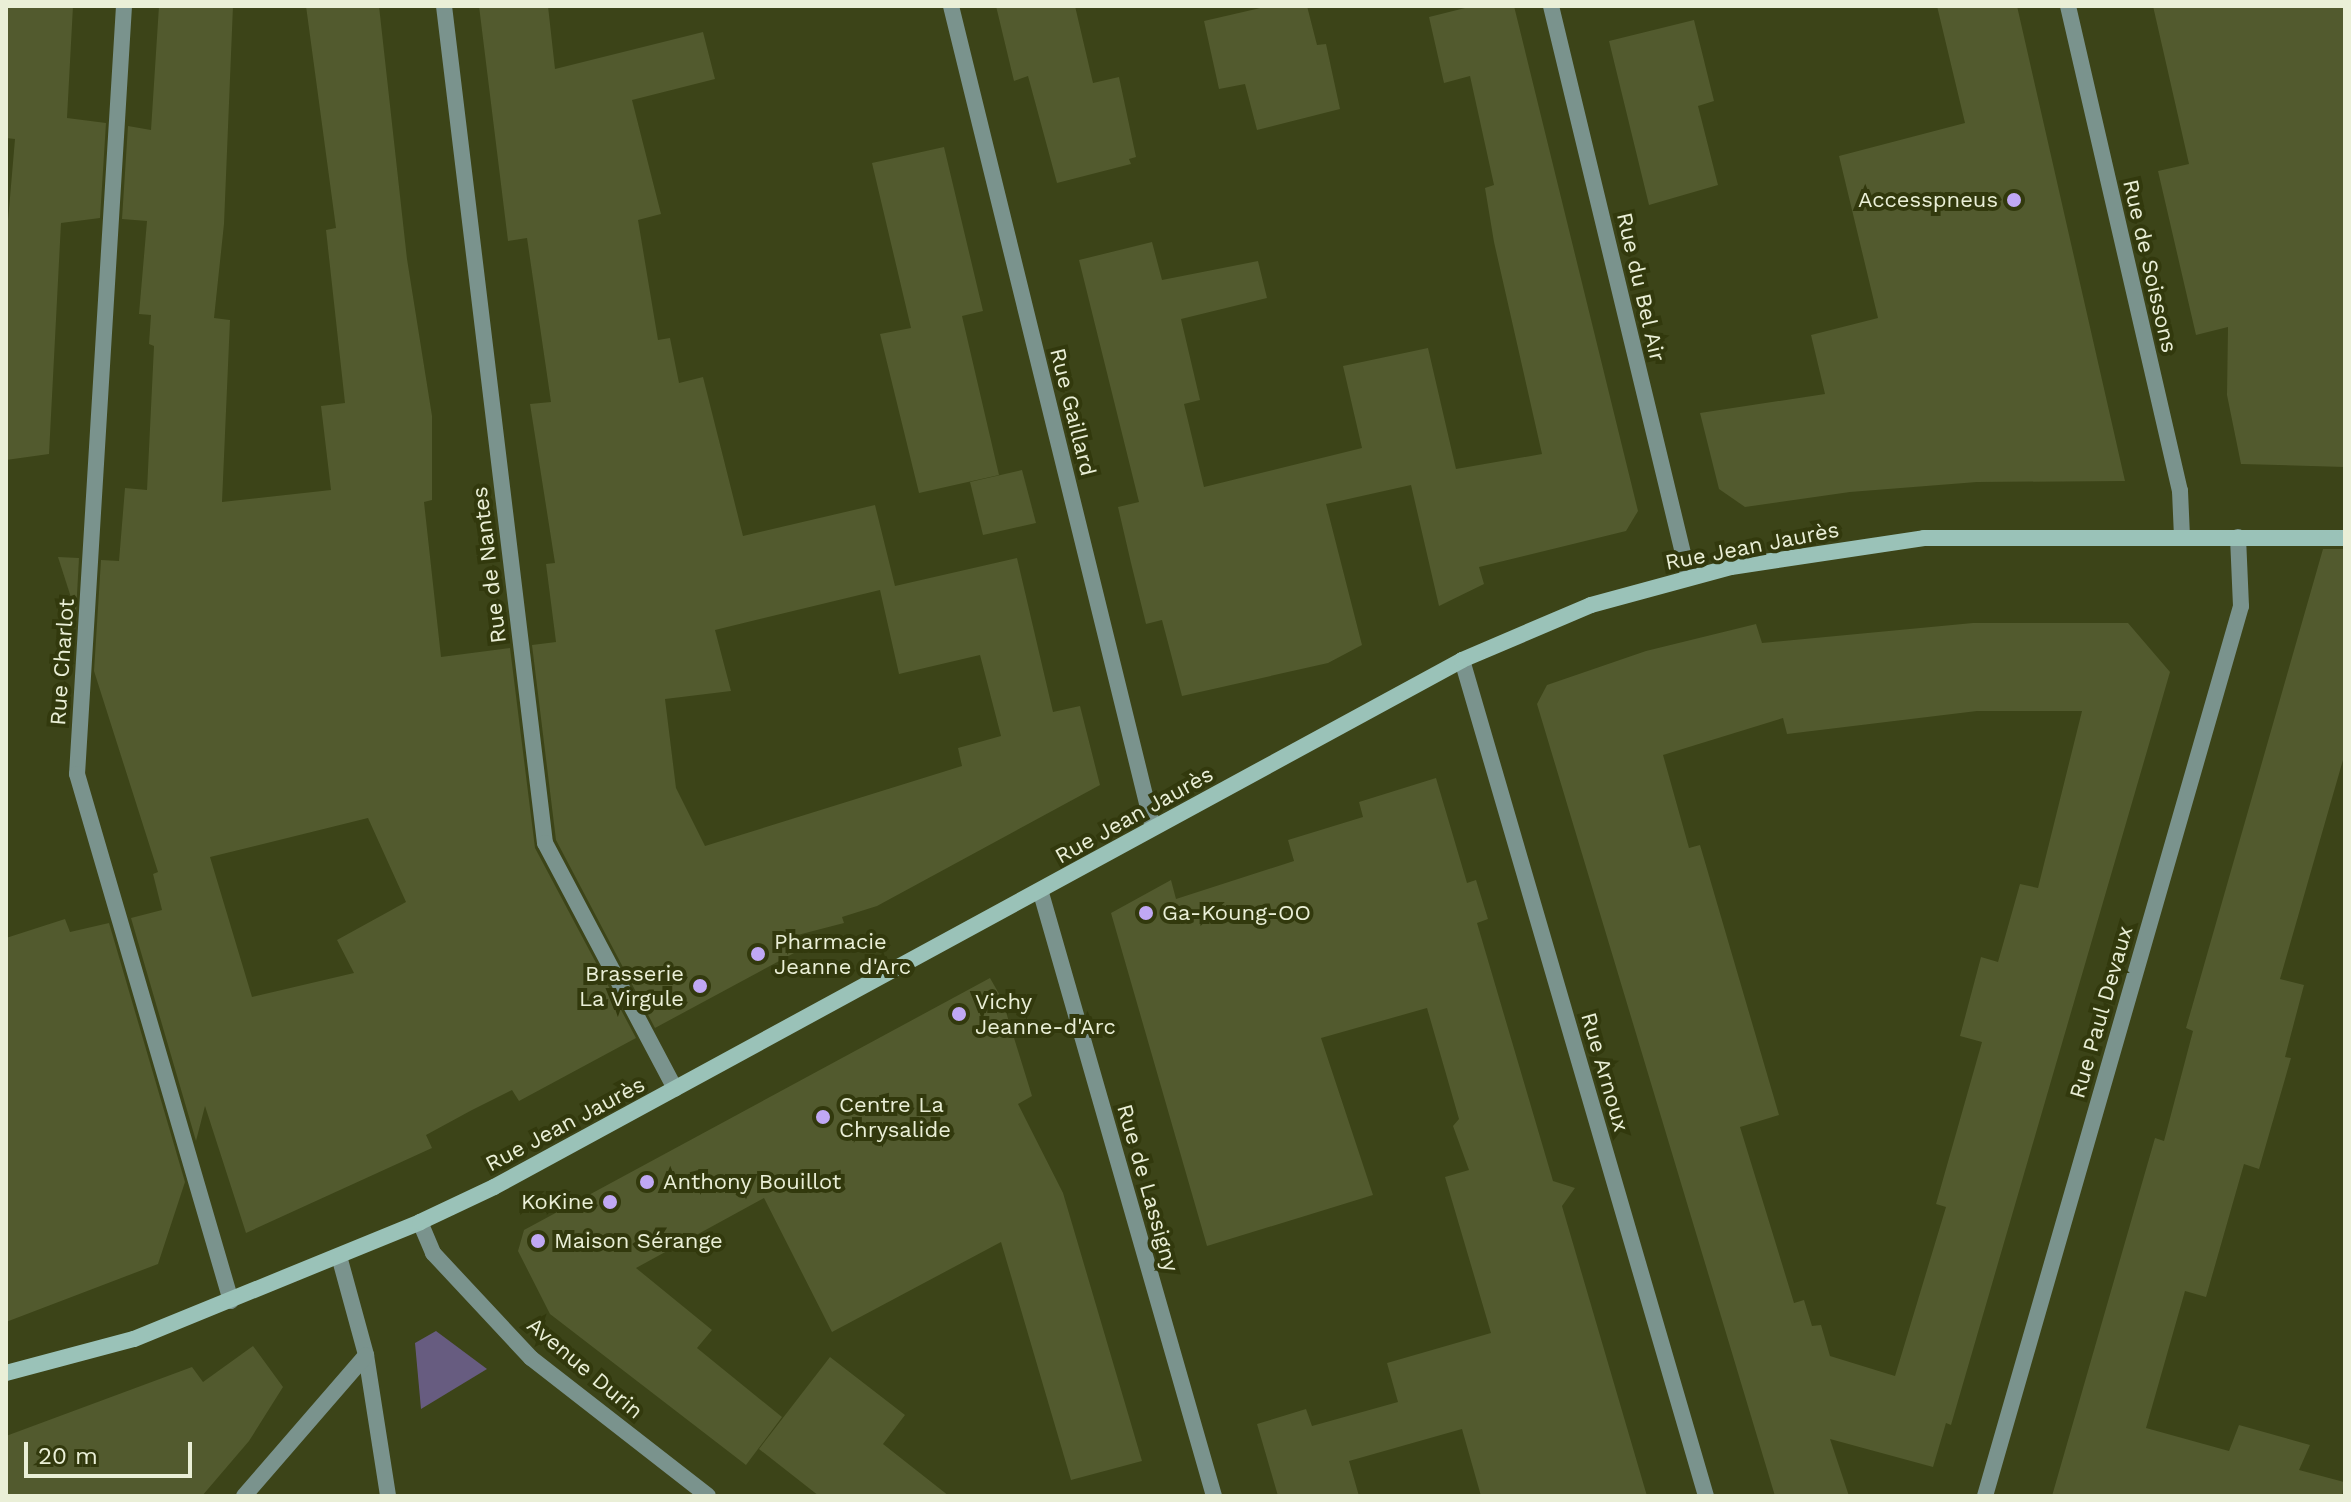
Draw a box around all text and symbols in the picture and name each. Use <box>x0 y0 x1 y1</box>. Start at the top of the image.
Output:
street label: Rue de Soissons <box>2117 177 2183 355</box>
place label: Accesspneus <box>1858 187 1998 213</box>
marker: Accesspneus <box>2005 191 2023 209</box>
street label: Rue du Bel Air <box>1611 209 1671 365</box>
street label: Rue Gaillard <box>1044 345 1102 479</box>
street label: Rue de Nantes <box>466 485 512 645</box>
street label: Rue Jean Jaurès <box>1662 516 1842 576</box>
street label: Rue Charlot <box>44 598 80 726</box>
street label: Rue Jean Jaurès <box>1050 760 1218 870</box>
place label: Ga-Koung-OO <box>1162 900 1311 926</box>
marker: Ga-Koung-OO <box>1137 904 1155 922</box>
street label: Rue Paul Devaux <box>2064 922 2138 1102</box>
place label: Pharmacie Jeanne d'Arc <box>774 928 911 980</box>
marker: Pharmacie Jeanne d'Arc <box>749 945 767 963</box>
place label: Brasserie La Virgule <box>578 960 684 1012</box>
marker: Brasserie La Virgule <box>691 977 709 995</box>
place label: Vichy Jeanne-d'Arc <box>975 988 1116 1040</box>
marker: Vichy Jeanne-d'Arc <box>950 1005 968 1023</box>
street label: Rue Arnoux <box>1575 1009 1635 1135</box>
street label: Rue Jean Jaurès <box>480 1071 650 1177</box>
place label: Centre La Chrysalide <box>839 1091 951 1142</box>
street label: Rue de Lassigny <box>1111 1101 1185 1275</box>
marker: Centre La Chrysalide <box>814 1108 832 1126</box>
place label: Anthony Bouillot <box>663 1169 842 1195</box>
marker: Anthony Bouillot <box>638 1173 656 1191</box>
place label: KoKine <box>521 1189 594 1215</box>
marker: KoKine <box>601 1193 619 1211</box>
place label: Maison Sérange <box>554 1228 723 1254</box>
marker: Maison Sérange <box>529 1232 547 1250</box>
street label: Avenue Durin <box>522 1312 648 1424</box>
scale bar <box>28 1426 196 1476</box>
text: 20 m <box>38 1442 98 1470</box>

